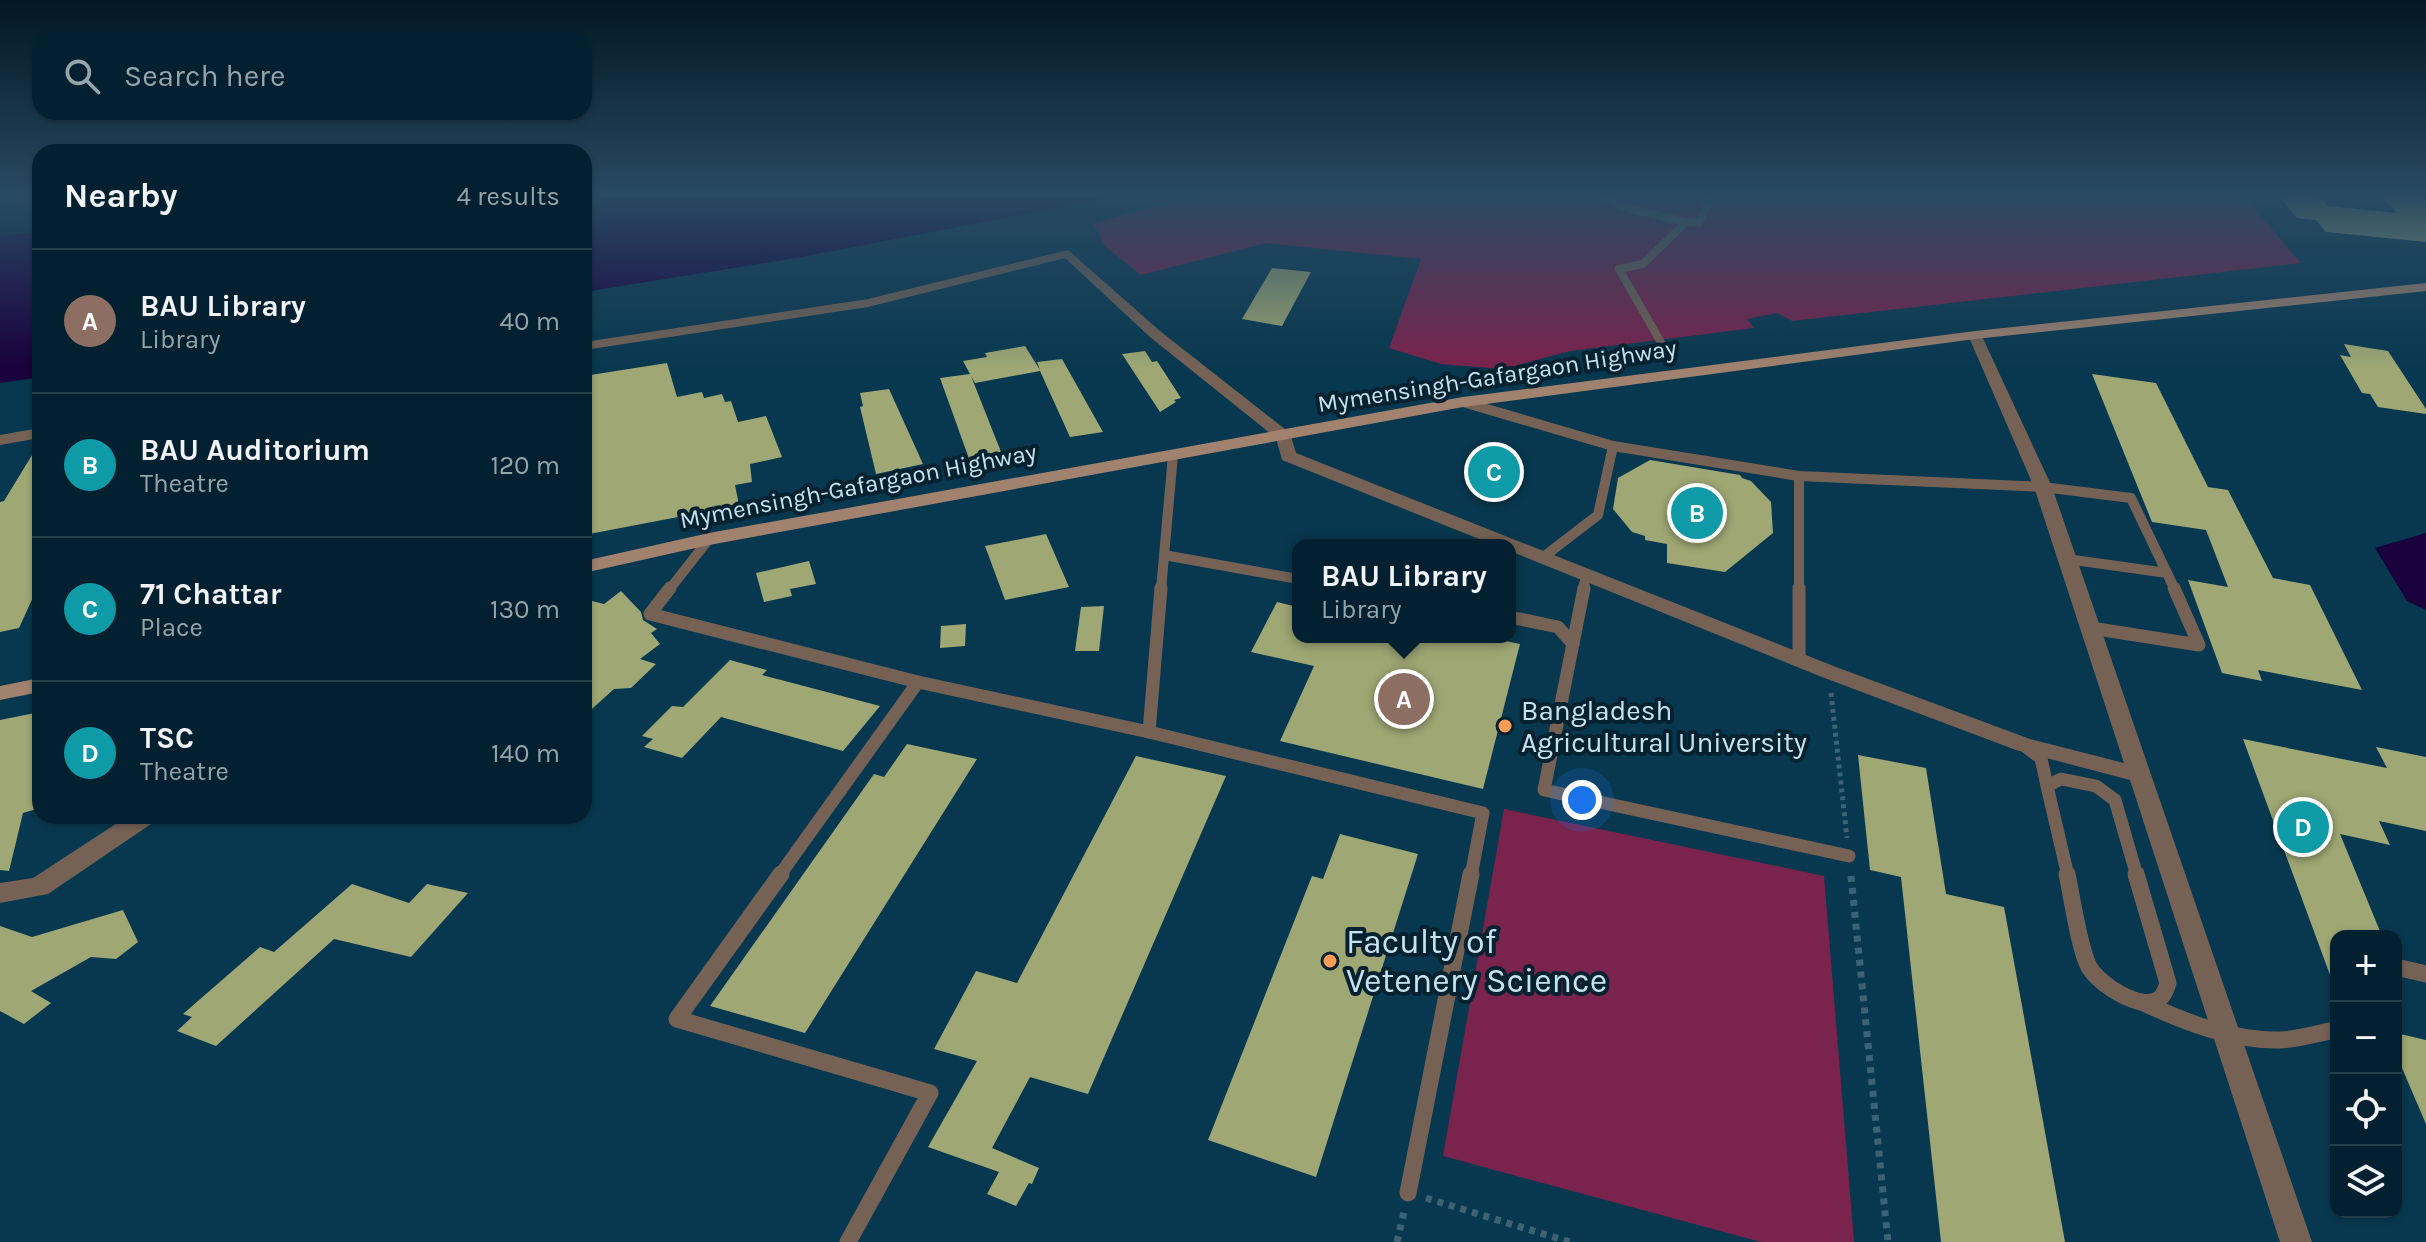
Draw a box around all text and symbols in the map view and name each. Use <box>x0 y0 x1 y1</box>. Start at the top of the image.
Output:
search box <box>32 32 592 120</box>
icon: search <box>60 54 104 98</box>
text: Search here <box>124 58 285 94</box>
text: Nearby <box>64 176 178 216</box>
text: 4 results <box>456 181 560 212</box>
text: BAU Library <box>140 288 306 324</box>
text: A <box>82 306 98 337</box>
text: 40 m <box>500 306 560 337</box>
text: Library <box>140 324 221 355</box>
street label: Mymensingh-Gafargaon Highway <box>1316 334 1678 418</box>
text: BAU Auditorium <box>140 432 370 468</box>
street label: Mymensingh-Gafargaon Highway <box>677 438 1039 534</box>
pin: C <box>1468 442 1520 502</box>
text: B <box>82 450 98 481</box>
text: 120 m <box>490 450 560 481</box>
text: Theatre <box>140 468 229 499</box>
pin: B <box>1671 483 1723 543</box>
popup <box>1292 539 1516 643</box>
text: BAU Library <box>1321 558 1487 594</box>
text: 71 Chattar <box>140 576 281 612</box>
text: C <box>82 594 98 625</box>
text: 130 m <box>490 594 560 625</box>
text: Library <box>1321 594 1402 625</box>
text: Place <box>140 612 203 643</box>
pin: A <box>1378 669 1430 729</box>
place label: Bangladesh Agricultural University <box>1521 694 1807 759</box>
marker: Bangladesh Agricultural University <box>1496 717 1514 735</box>
text: TSC <box>140 720 194 756</box>
text: D <box>81 738 99 769</box>
text: 140 m <box>491 738 560 769</box>
text: Theatre <box>140 756 229 787</box>
your location <box>1562 780 1602 820</box>
pin: D <box>2277 797 2329 857</box>
place label: Faculty of Vetenery Science <box>1346 922 1607 1001</box>
map controls <box>2330 930 2402 1218</box>
button: + <box>2330 930 2402 1002</box>
marker: Faculty of Vetenery Science <box>1321 952 1339 970</box>
button: − <box>2330 1002 2402 1074</box>
button: locate <box>2330 1074 2402 1146</box>
button: layers <box>2330 1146 2402 1218</box>

